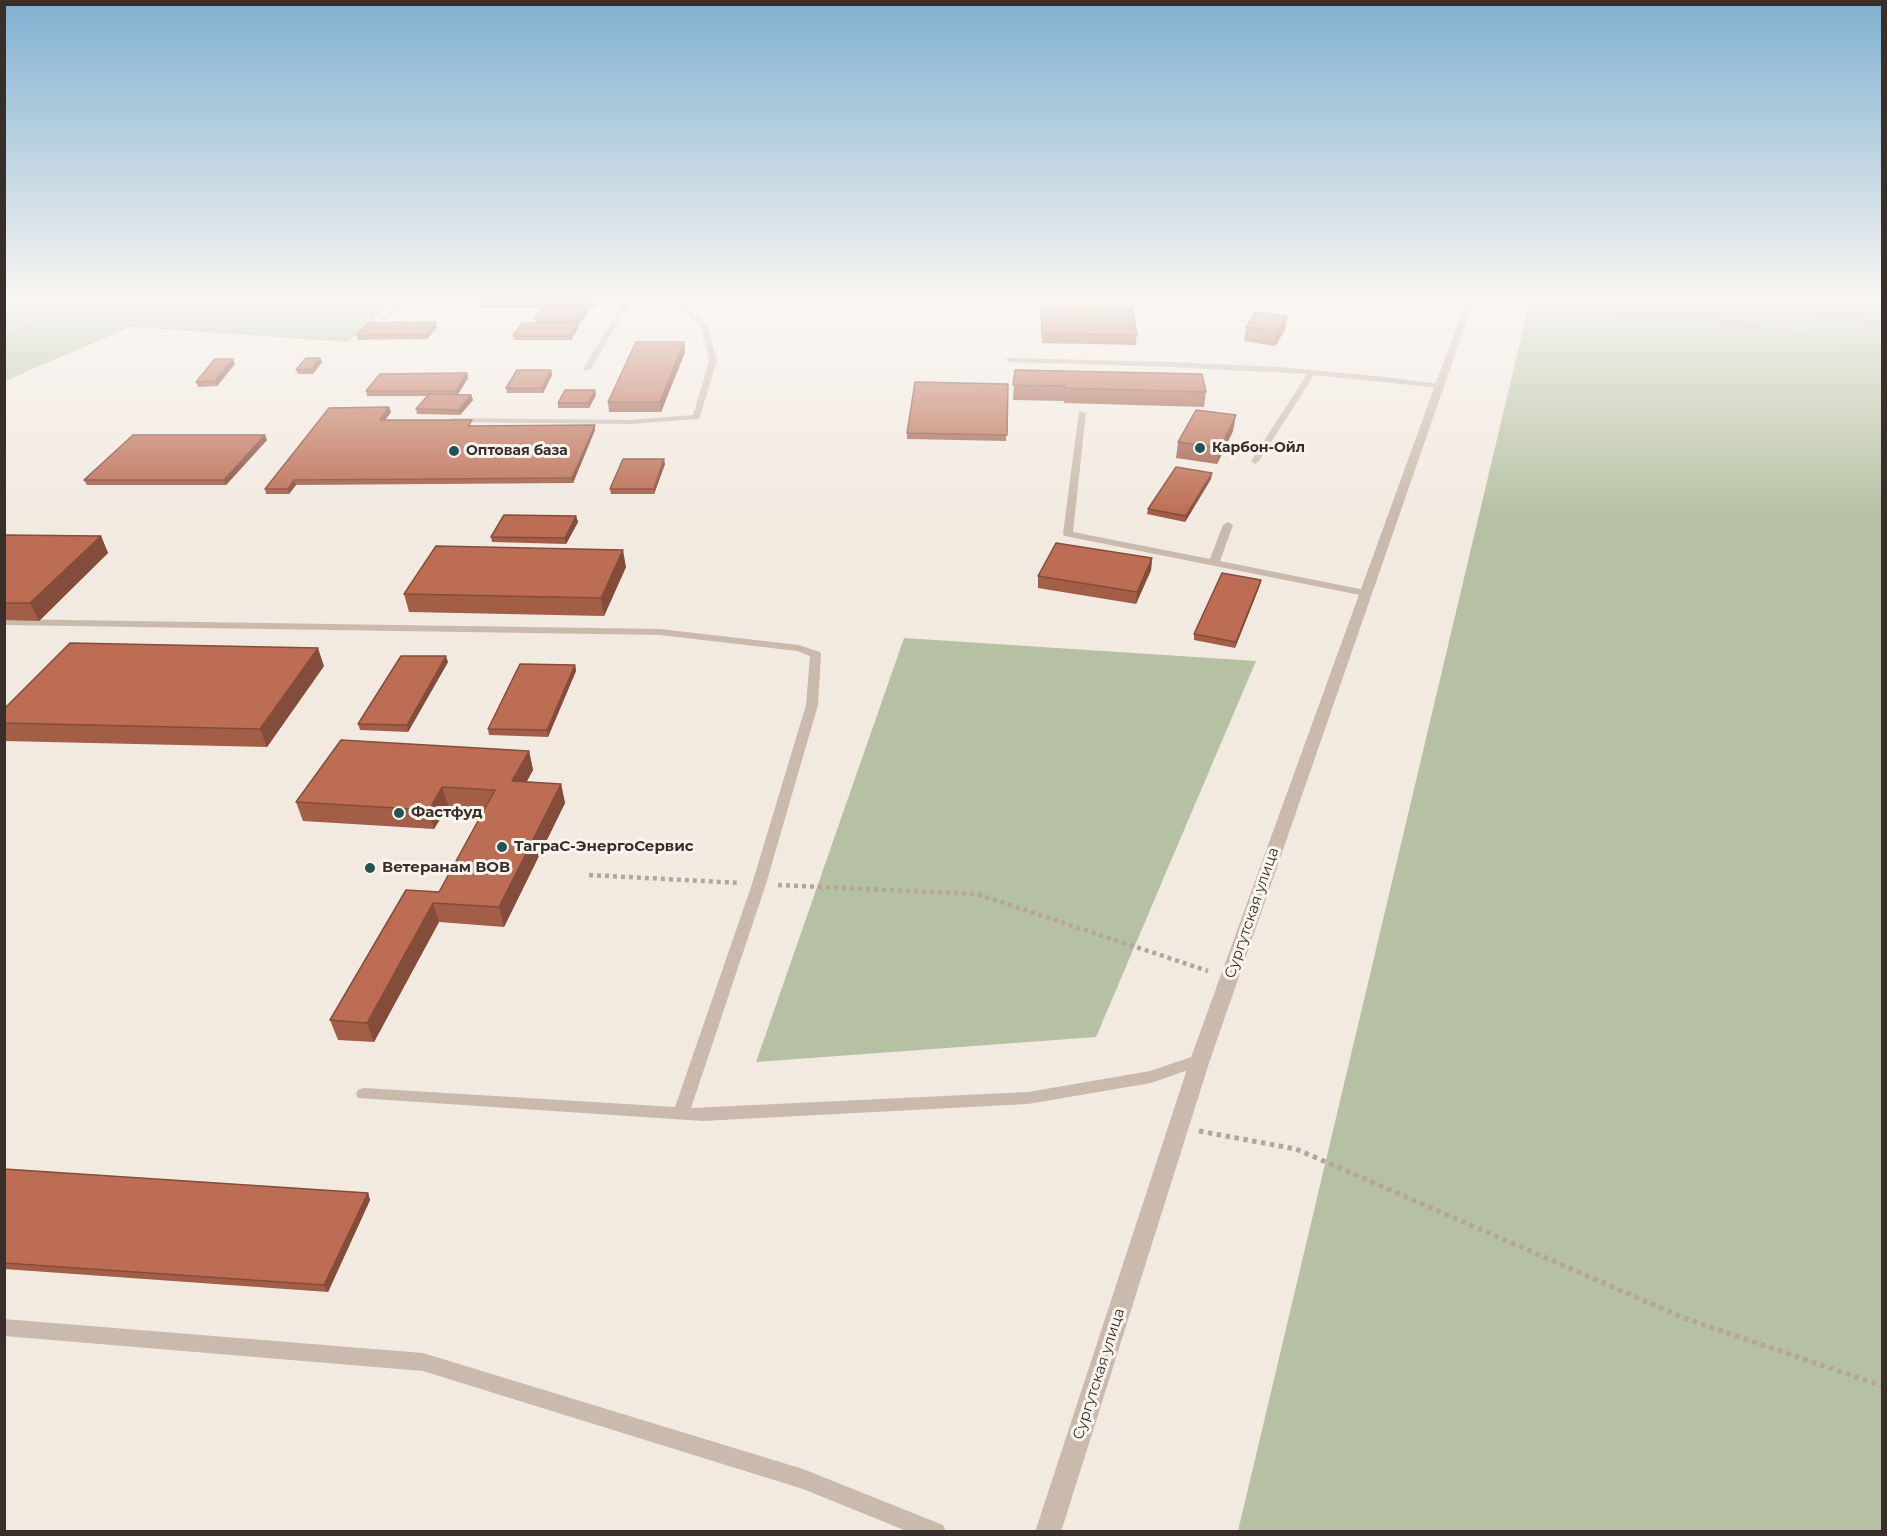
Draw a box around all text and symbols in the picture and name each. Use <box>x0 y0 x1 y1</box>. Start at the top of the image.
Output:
place label: Карбон-Ойл <box>1212 440 1305 456</box>
marker: Карбон-Ойл <box>1193 441 1207 455</box>
place label: Оптовая база <box>466 443 568 459</box>
marker: Оптовая база <box>447 444 461 458</box>
place label: Фастфуд <box>411 804 483 822</box>
marker: Фастфуд <box>392 806 406 820</box>
place label: ТаграС-ЭнергоСервис <box>514 838 694 856</box>
marker: ТаграС-ЭнергоСервис <box>495 840 509 854</box>
street label: Сургутская улица <box>1221 845 1283 981</box>
place label: Ветеранам ВОВ <box>382 859 510 877</box>
marker: Ветеранам ВОВ <box>363 861 377 875</box>
street label: Сургутская улица <box>1069 1306 1129 1442</box>

